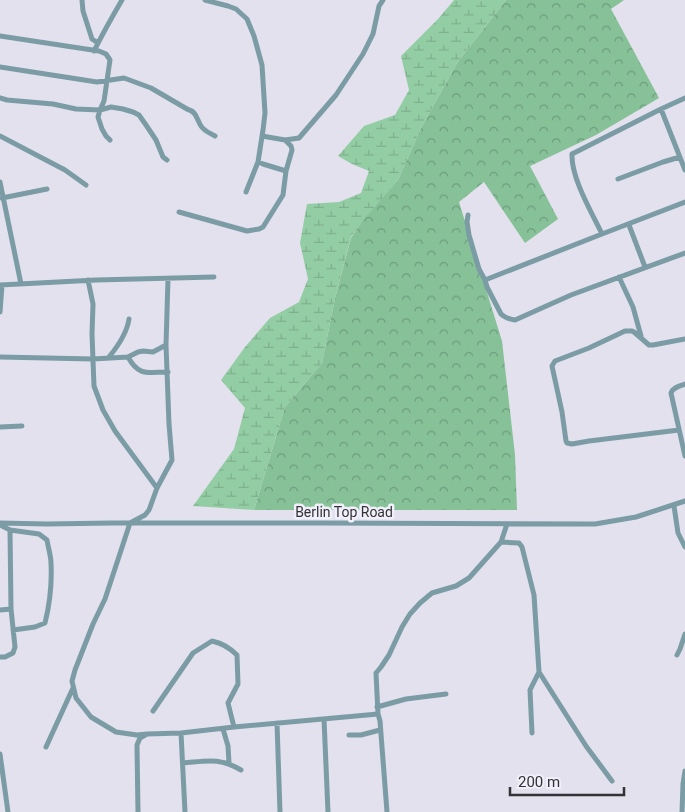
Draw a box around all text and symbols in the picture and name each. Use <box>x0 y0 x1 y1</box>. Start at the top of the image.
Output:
street label: Berlin Top Road <box>295 504 393 520</box>
scale bar <box>510 764 624 796</box>
text: 200 m <box>518 773 560 791</box>

